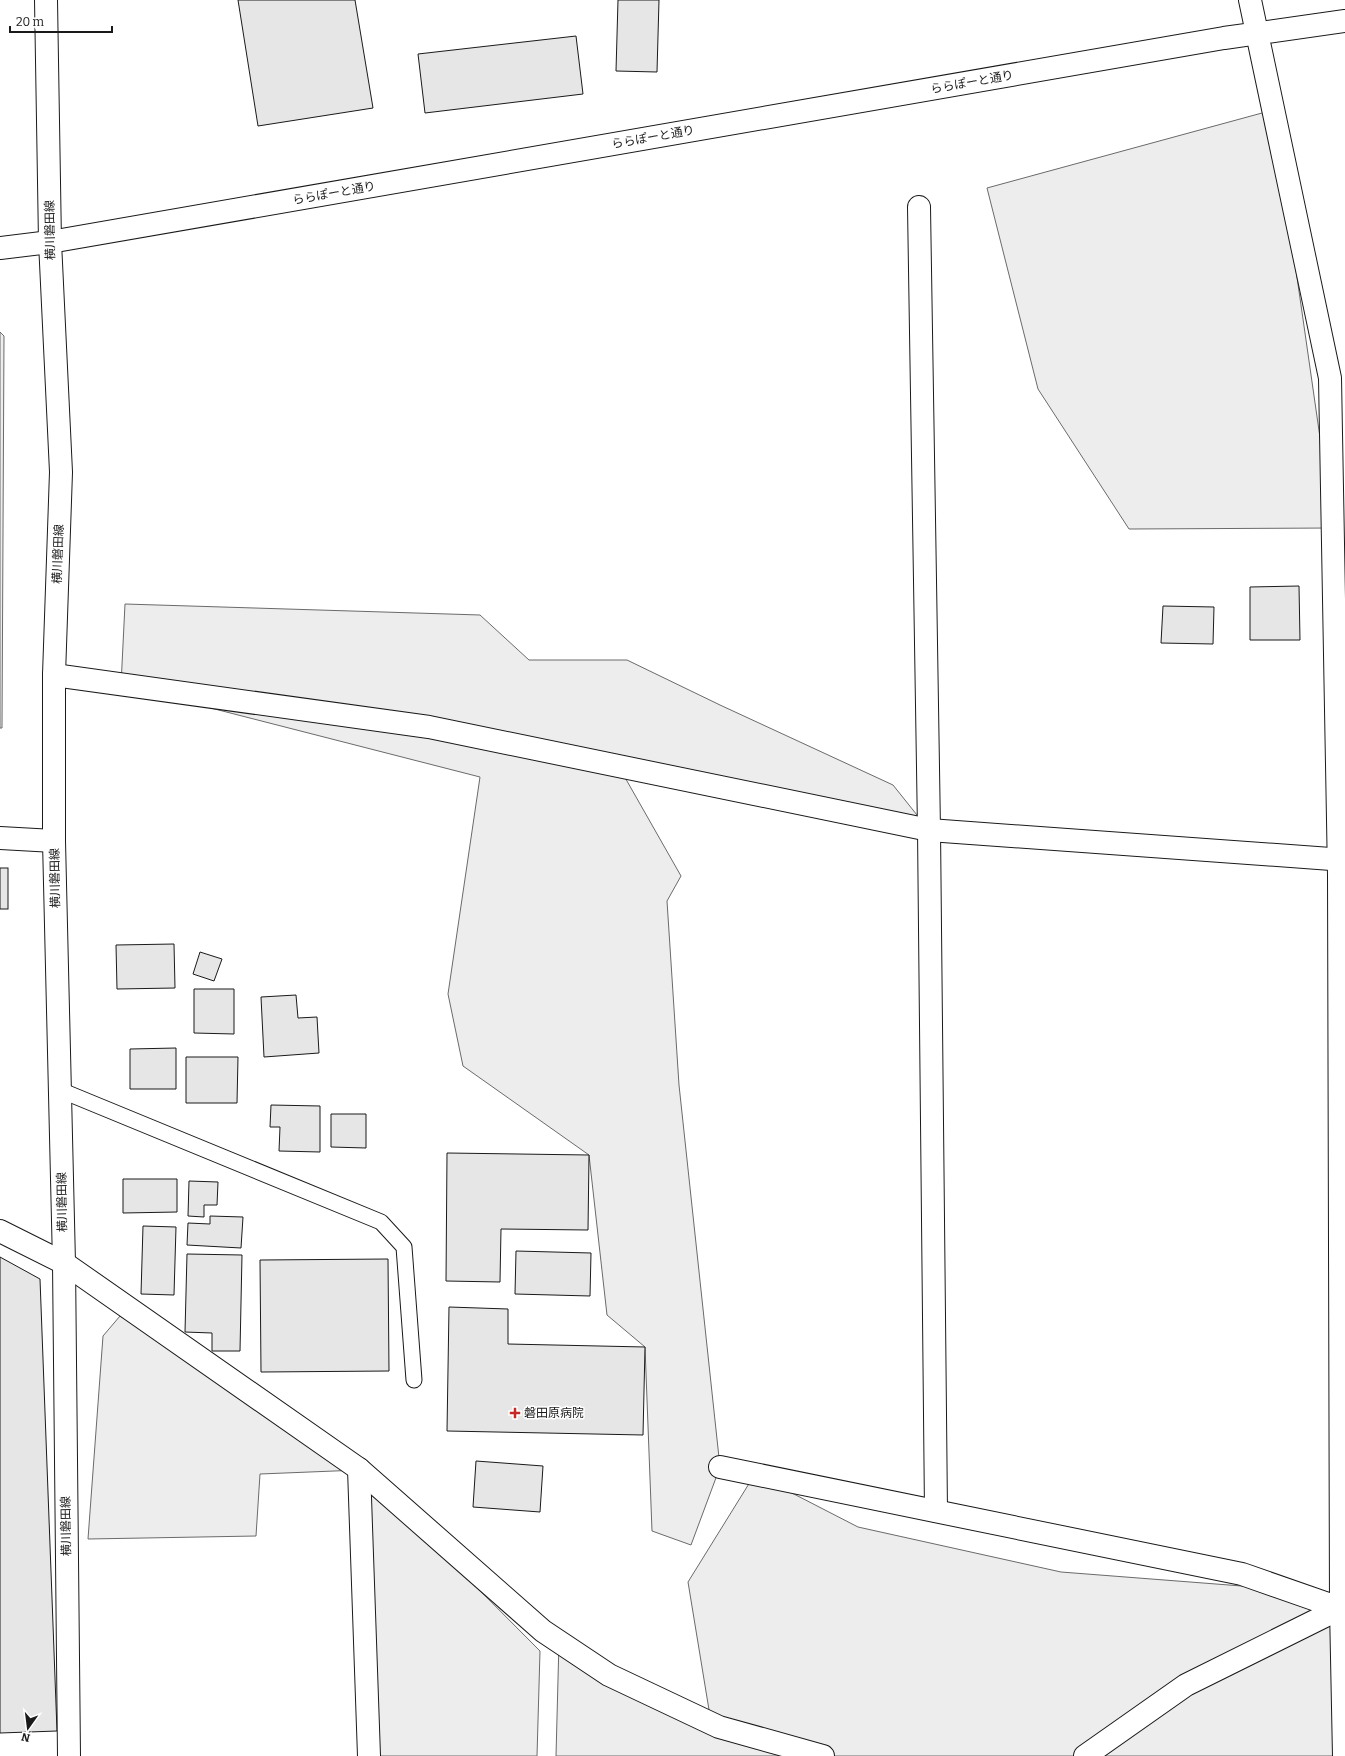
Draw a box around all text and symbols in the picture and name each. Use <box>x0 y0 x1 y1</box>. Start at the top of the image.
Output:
scale bar <box>10 8 112 34</box>
text: 20 m <box>16 15 45 29</box>
street label: ららぽーと通り <box>929 68 1015 96</box>
street label: ららぽーと通り <box>610 123 696 151</box>
street label: ららぽーと通り <box>291 179 377 207</box>
street label: 横川磐田線 <box>42 200 58 260</box>
street label: 横川磐田線 <box>50 524 66 584</box>
street label: 横川磐田線 <box>47 848 63 908</box>
street label: 横川磐田線 <box>54 1172 70 1232</box>
place label: 磐田原病院 <box>524 1406 584 1420</box>
marker: 磐田原病院 <box>509 1407 521 1419</box>
street label: 横川磐田線 <box>58 1496 74 1556</box>
north arrow <box>8 1708 48 1748</box>
text: N <box>20 1730 31 1745</box>

